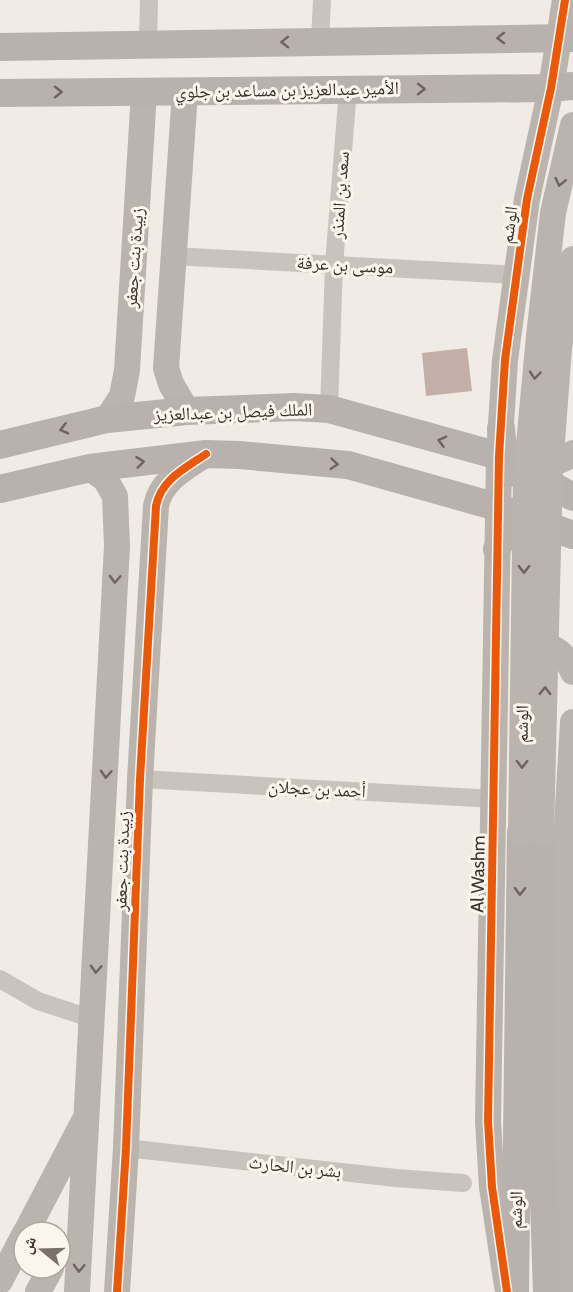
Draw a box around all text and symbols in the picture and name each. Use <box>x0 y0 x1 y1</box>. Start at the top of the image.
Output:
one-way arrow <box>497 32 506 44</box>
one-way arrow <box>281 36 290 48</box>
street label: الأمير عبدالعزيز بن مساعد بن جلوي <box>175 77 399 107</box>
one-way arrow <box>417 83 426 95</box>
one-way arrow <box>54 86 63 99</box>
street label: سعد بن المنذر <box>326 150 354 241</box>
one-way arrow <box>554 176 567 186</box>
street label: الوشم <box>495 205 524 245</box>
street label: زبيدة بنت جعفر <box>119 207 148 310</box>
street label: موسى بن عرفة <box>296 251 394 279</box>
one-way arrow <box>529 370 542 379</box>
street label: الملك فيصل بن عبدالعزيز <box>152 398 313 426</box>
one-way arrow <box>60 422 70 435</box>
one-way arrow <box>438 435 448 448</box>
one-way arrow <box>135 456 144 469</box>
one-way arrow <box>329 457 338 470</box>
one-way arrow <box>518 565 530 574</box>
one-way arrow <box>109 575 122 584</box>
one-way arrow <box>538 687 551 696</box>
street label: الوشم <box>511 705 534 743</box>
one-way arrow <box>516 760 528 769</box>
one-way arrow <box>99 770 112 779</box>
street label: أحمد بن عجلان <box>268 775 366 803</box>
street label: زبيدة بنت جعفر <box>109 810 135 913</box>
street label: Al Washm <box>466 835 490 913</box>
one-way arrow <box>514 886 526 895</box>
one-way arrow <box>89 964 102 973</box>
street label: بشر بن الحارث <box>247 1151 343 1183</box>
street label: الوشم <box>505 1191 528 1229</box>
north arrow <box>12 1220 72 1280</box>
text: ش <box>17 1234 40 1256</box>
one-way arrow <box>73 1264 86 1273</box>

